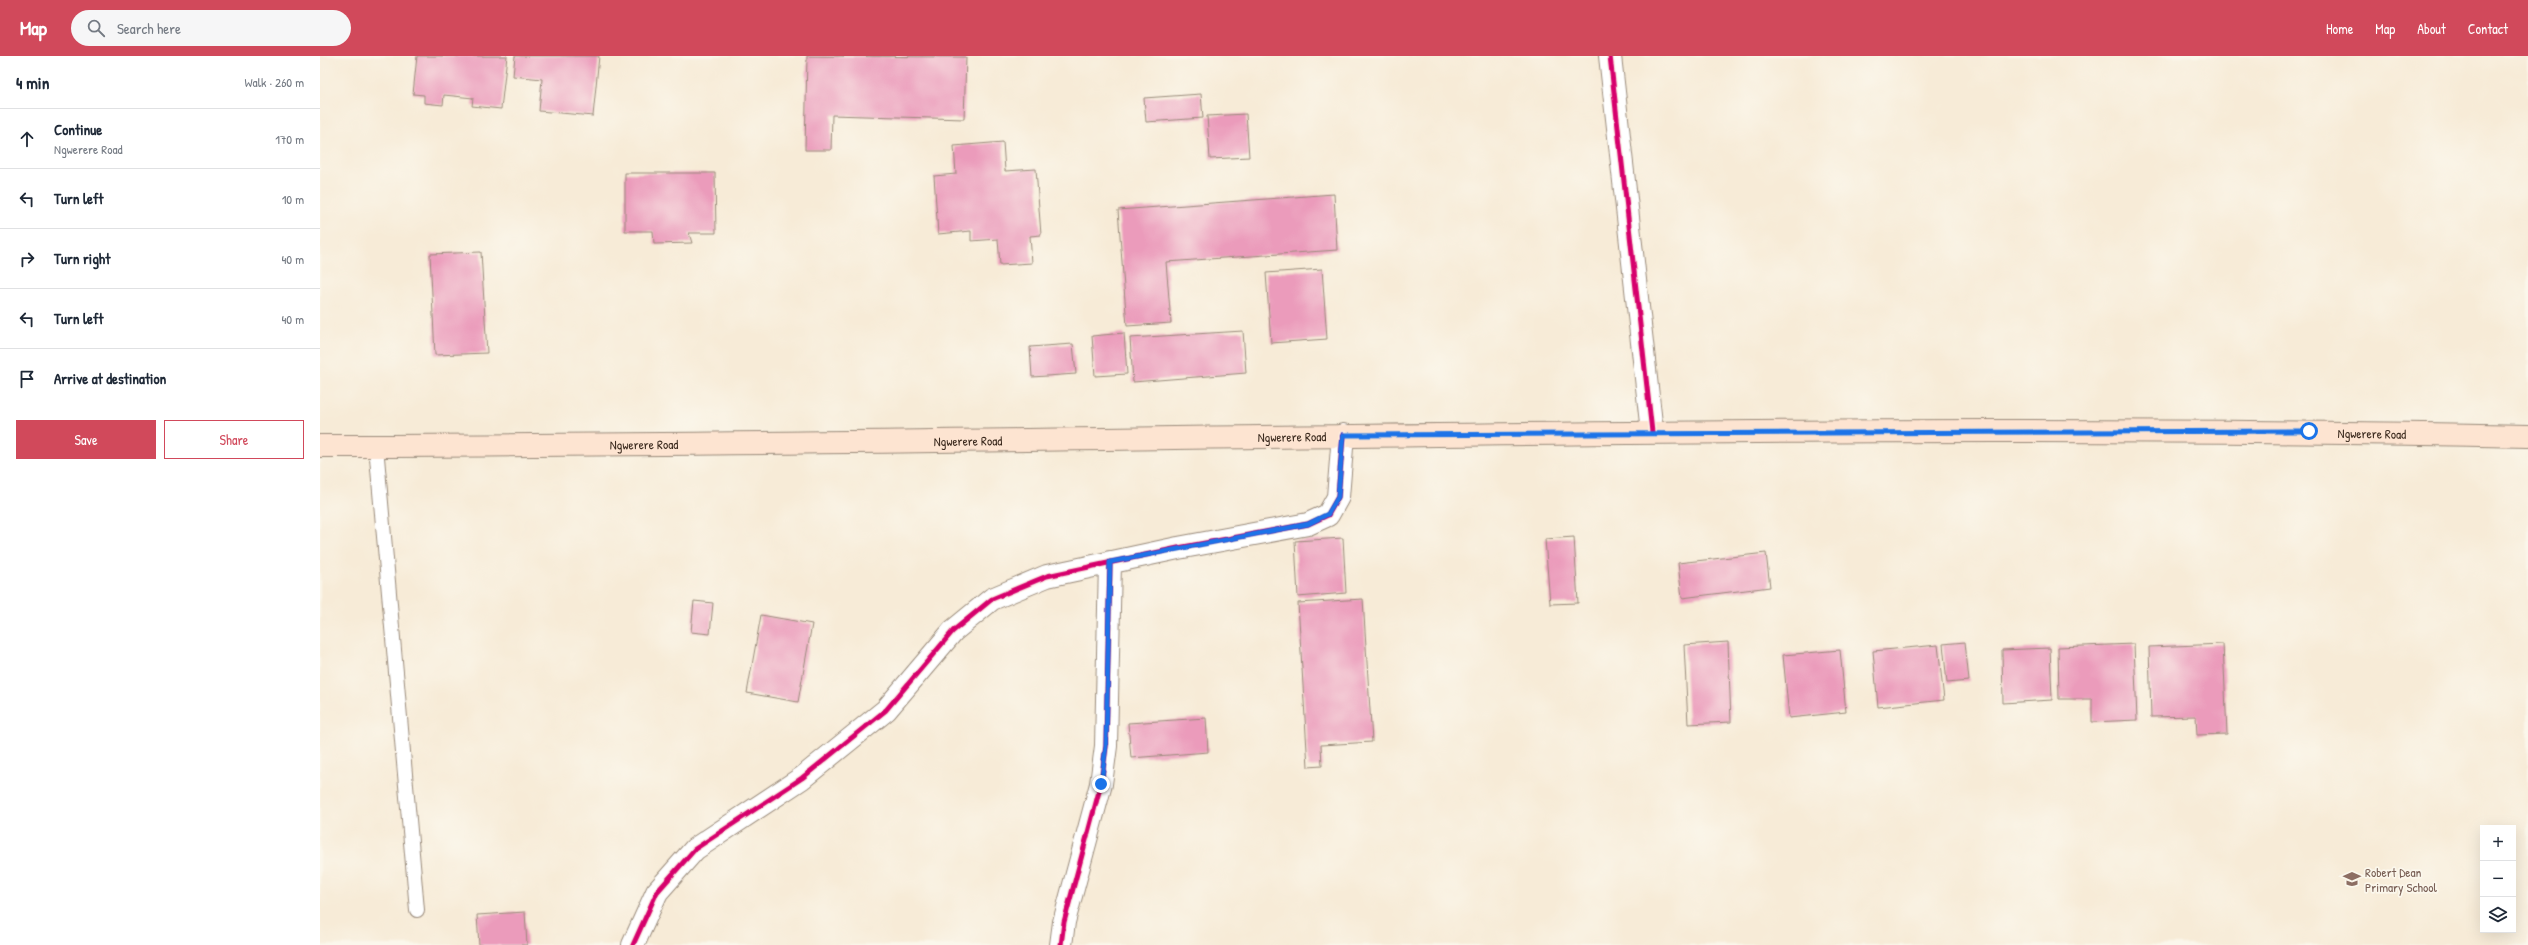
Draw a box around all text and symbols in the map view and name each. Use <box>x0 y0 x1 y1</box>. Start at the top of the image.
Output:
search box <box>71 10 351 46</box>
text: Map <box>20 15 47 41</box>
icon: search <box>85 17 107 39</box>
text: Search here <box>117 18 181 39</box>
text: Home <box>2326 19 2353 38</box>
text: Map <box>2375 19 2395 38</box>
text: About <box>2417 19 2446 38</box>
text: Contact <box>2468 19 2508 38</box>
text: 4 min <box>16 71 49 94</box>
text: Walk · 260 m <box>245 73 304 91</box>
text: Continue <box>54 119 102 140</box>
icon: ahead <box>16 128 38 150</box>
text: 170 m <box>275 130 304 148</box>
text: Ngwerere Road <box>54 140 123 158</box>
icon: left <box>16 188 38 210</box>
text: Turn left <box>54 188 104 209</box>
text: 10 m <box>282 190 304 208</box>
icon: right <box>16 248 38 270</box>
text: Turn right <box>54 248 110 269</box>
text: 40 m <box>281 250 304 268</box>
icon: left <box>16 308 38 330</box>
text: Turn left <box>54 308 104 329</box>
text: 40 m <box>281 310 304 328</box>
icon: arrive <box>16 368 38 390</box>
text: Arrive at destination <box>54 368 166 389</box>
button: Save <box>16 420 156 459</box>
button: Share <box>164 420 304 459</box>
route start <box>2300 422 2318 440</box>
street label: Ngwerere Road <box>2337 424 2406 443</box>
street label: Ngwerere Road <box>1257 427 1326 446</box>
street label: Ngwerere Road <box>934 431 1002 450</box>
street label: Ngwerere Road <box>610 435 678 454</box>
route end <box>1092 775 1110 793</box>
map controls <box>2480 825 2516 933</box>
button: + <box>2480 825 2516 861</box>
button: − <box>2480 861 2516 897</box>
place label: Robert Dean Primary School <box>2365 863 2438 896</box>
school or university icon: Robert Dean Primary School <box>2342 869 2362 889</box>
button: layers <box>2480 897 2516 933</box>

